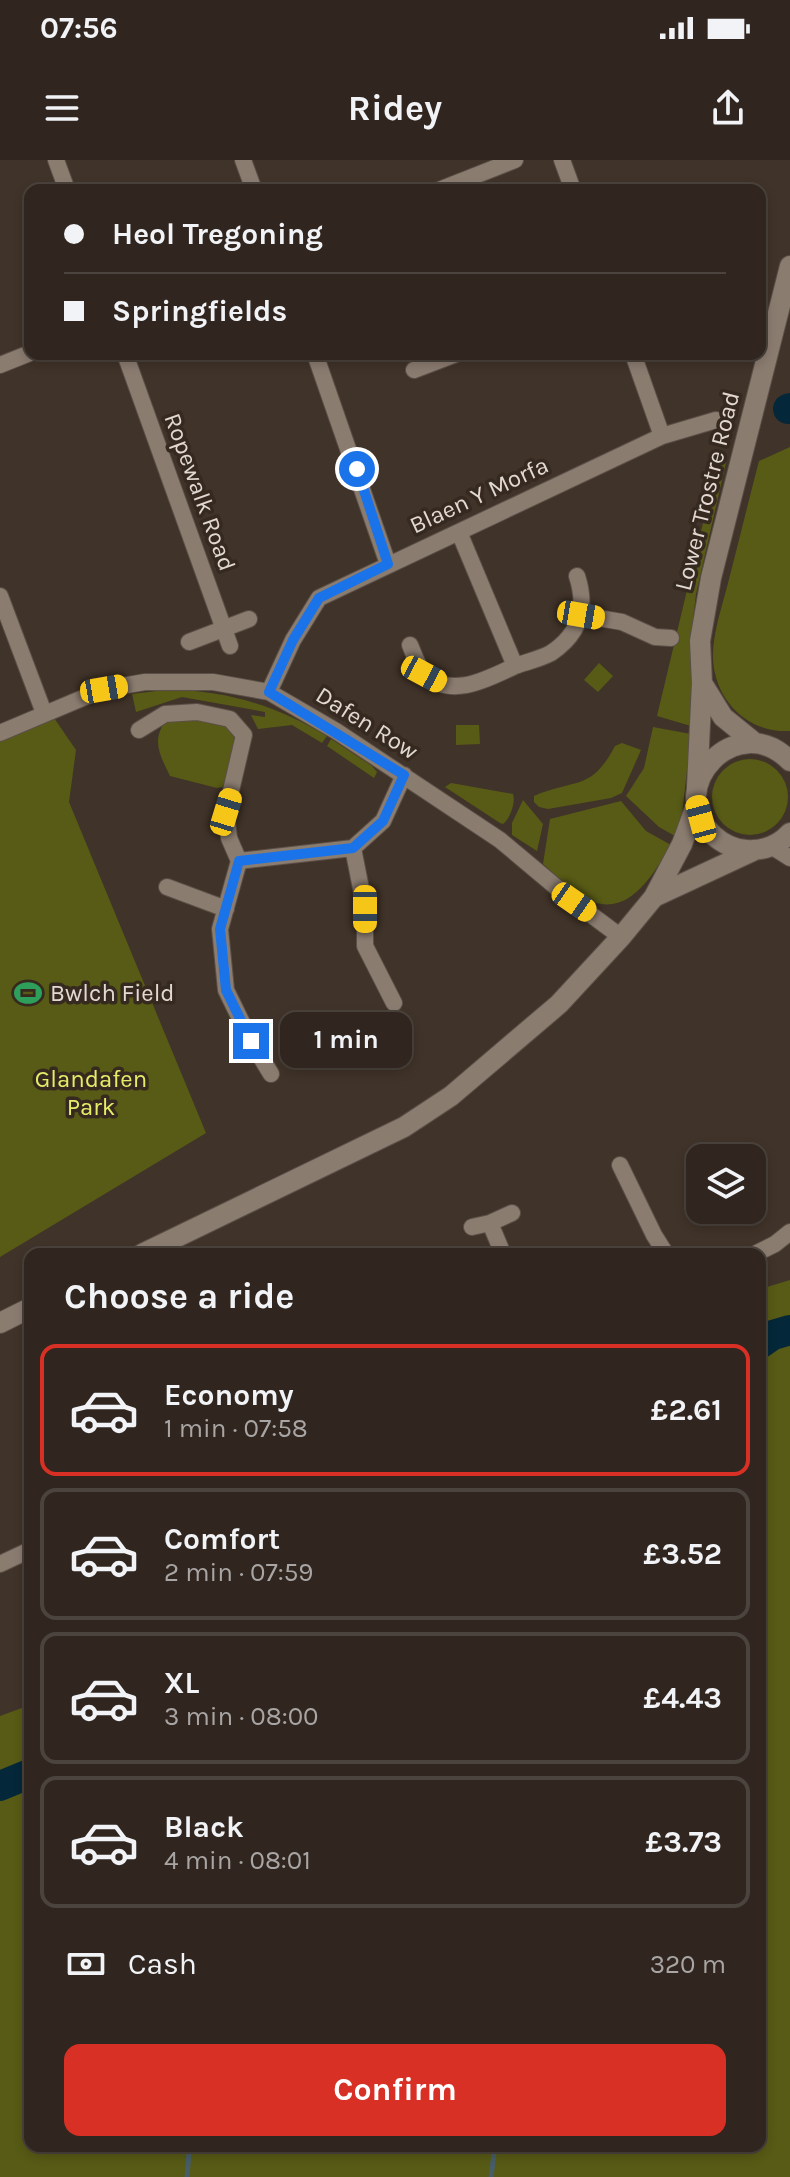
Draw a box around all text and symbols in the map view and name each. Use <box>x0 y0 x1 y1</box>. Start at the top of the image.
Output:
text: 07:56 <box>40 10 118 46</box>
icon: menu <box>40 86 84 130</box>
icon: share <box>706 86 750 130</box>
text: Ridey <box>348 87 442 129</box>
text: Heol Tregoning <box>112 216 323 252</box>
text: Springfields <box>112 293 287 329</box>
street label: Lower Trostre Road <box>669 389 745 593</box>
street label: Ropewalk Road <box>158 409 242 575</box>
route start <box>339 451 375 487</box>
street label: Blaen Y Morfa <box>405 451 553 539</box>
car <box>555 599 607 631</box>
car <box>397 652 451 696</box>
car <box>78 673 130 705</box>
street label: Dafen Row <box>311 681 423 765</box>
car <box>208 786 244 838</box>
car <box>683 793 719 845</box>
car <box>547 878 601 926</box>
car <box>353 885 377 933</box>
sports icon: Bwlch Field <box>13 978 43 1008</box>
place label: Bwlch Field <box>50 979 175 1007</box>
callout: 1 min <box>279 1013 411 1069</box>
route end <box>233 1023 269 1059</box>
text: 1 min <box>313 1024 379 1055</box>
park label: Glandafen Park <box>35 1065 147 1121</box>
map controls <box>686 1144 766 1224</box>
button: layers <box>686 1144 766 1224</box>
text: Choose a ride <box>64 1275 294 1317</box>
icon: car <box>68 1374 140 1446</box>
text: Economy <box>164 1377 294 1413</box>
text: £2.61 <box>650 1392 722 1428</box>
text: 1 min · 07:58 <box>164 1413 308 1444</box>
icon: car <box>68 1518 140 1590</box>
text: Comfort <box>164 1521 280 1557</box>
text: £3.52 <box>643 1536 722 1572</box>
text: 2 min · 07:59 <box>164 1557 313 1588</box>
icon: car <box>68 1662 140 1734</box>
text: XL <box>164 1665 199 1701</box>
text: £4.43 <box>643 1680 722 1716</box>
text: 3 min · 08:00 <box>164 1701 319 1732</box>
icon: car <box>68 1806 140 1878</box>
text: Black <box>164 1809 244 1845</box>
text: £3.73 <box>645 1824 722 1860</box>
text: 4 min · 08:01 <box>164 1845 311 1876</box>
icon: cash <box>64 1942 108 1986</box>
text: Cash <box>128 1946 197 1982</box>
text: 320 m <box>650 1949 726 1980</box>
button: Confirm <box>64 2044 726 2136</box>

